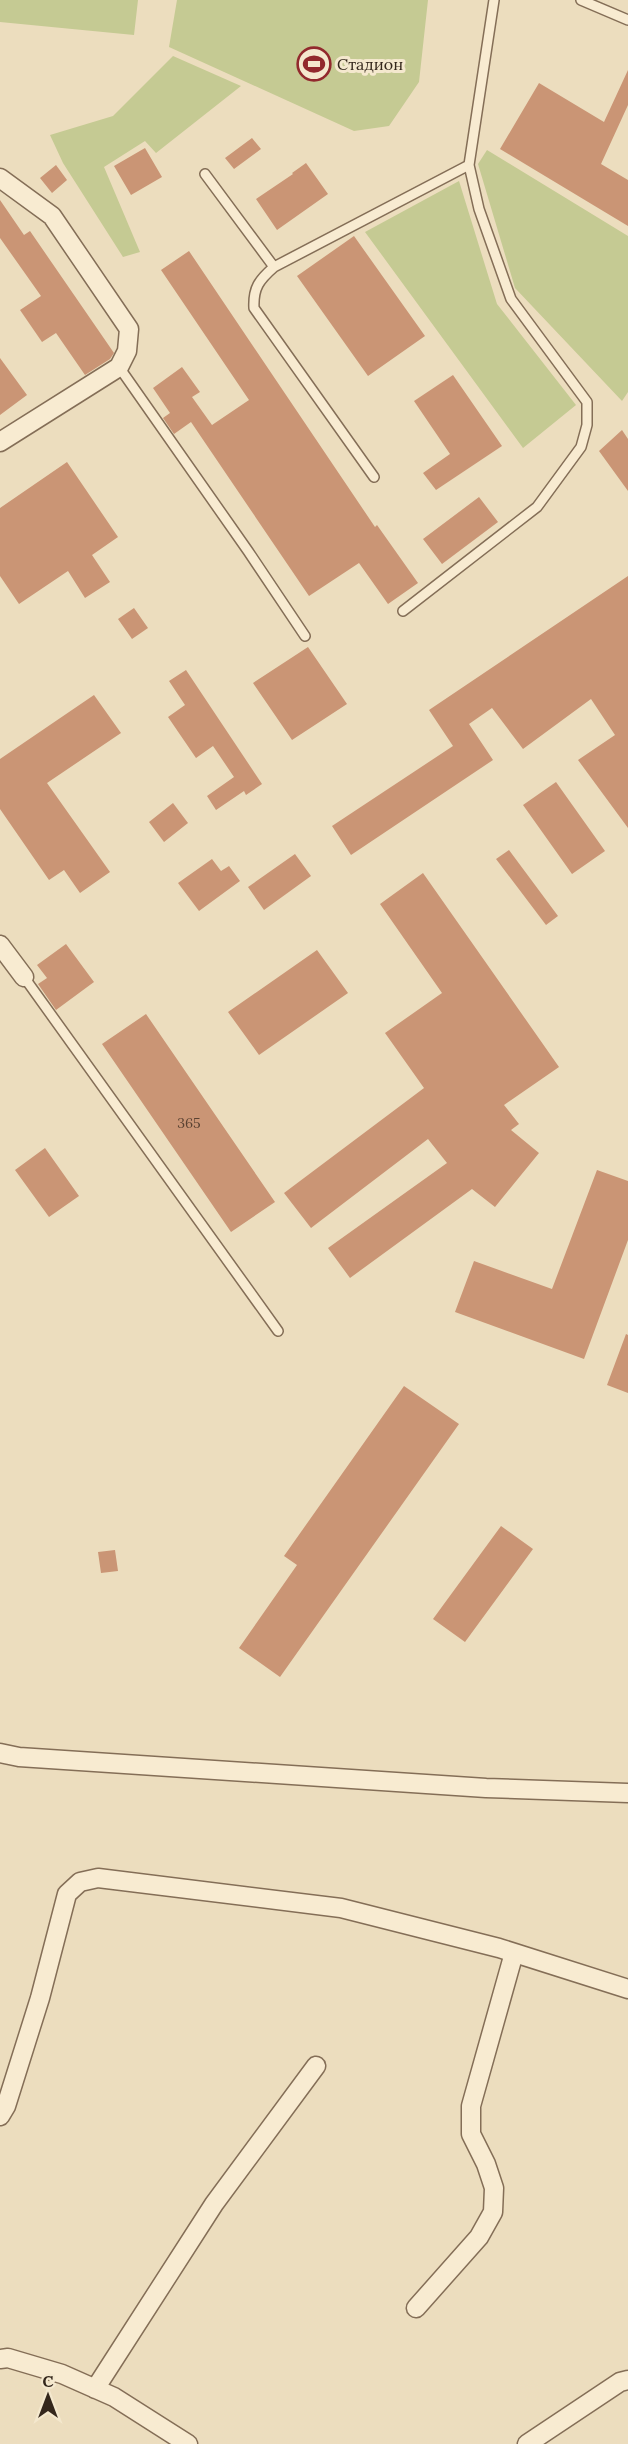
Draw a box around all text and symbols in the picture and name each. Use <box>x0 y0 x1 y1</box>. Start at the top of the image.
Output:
sports icon: Стадион <box>296 46 332 82</box>
place label: Стадион <box>337 54 403 74</box>
house number: 365 <box>177 1114 201 1132</box>
north arrow <box>18 2366 78 2426</box>
text: С <box>42 2371 54 2391</box>

